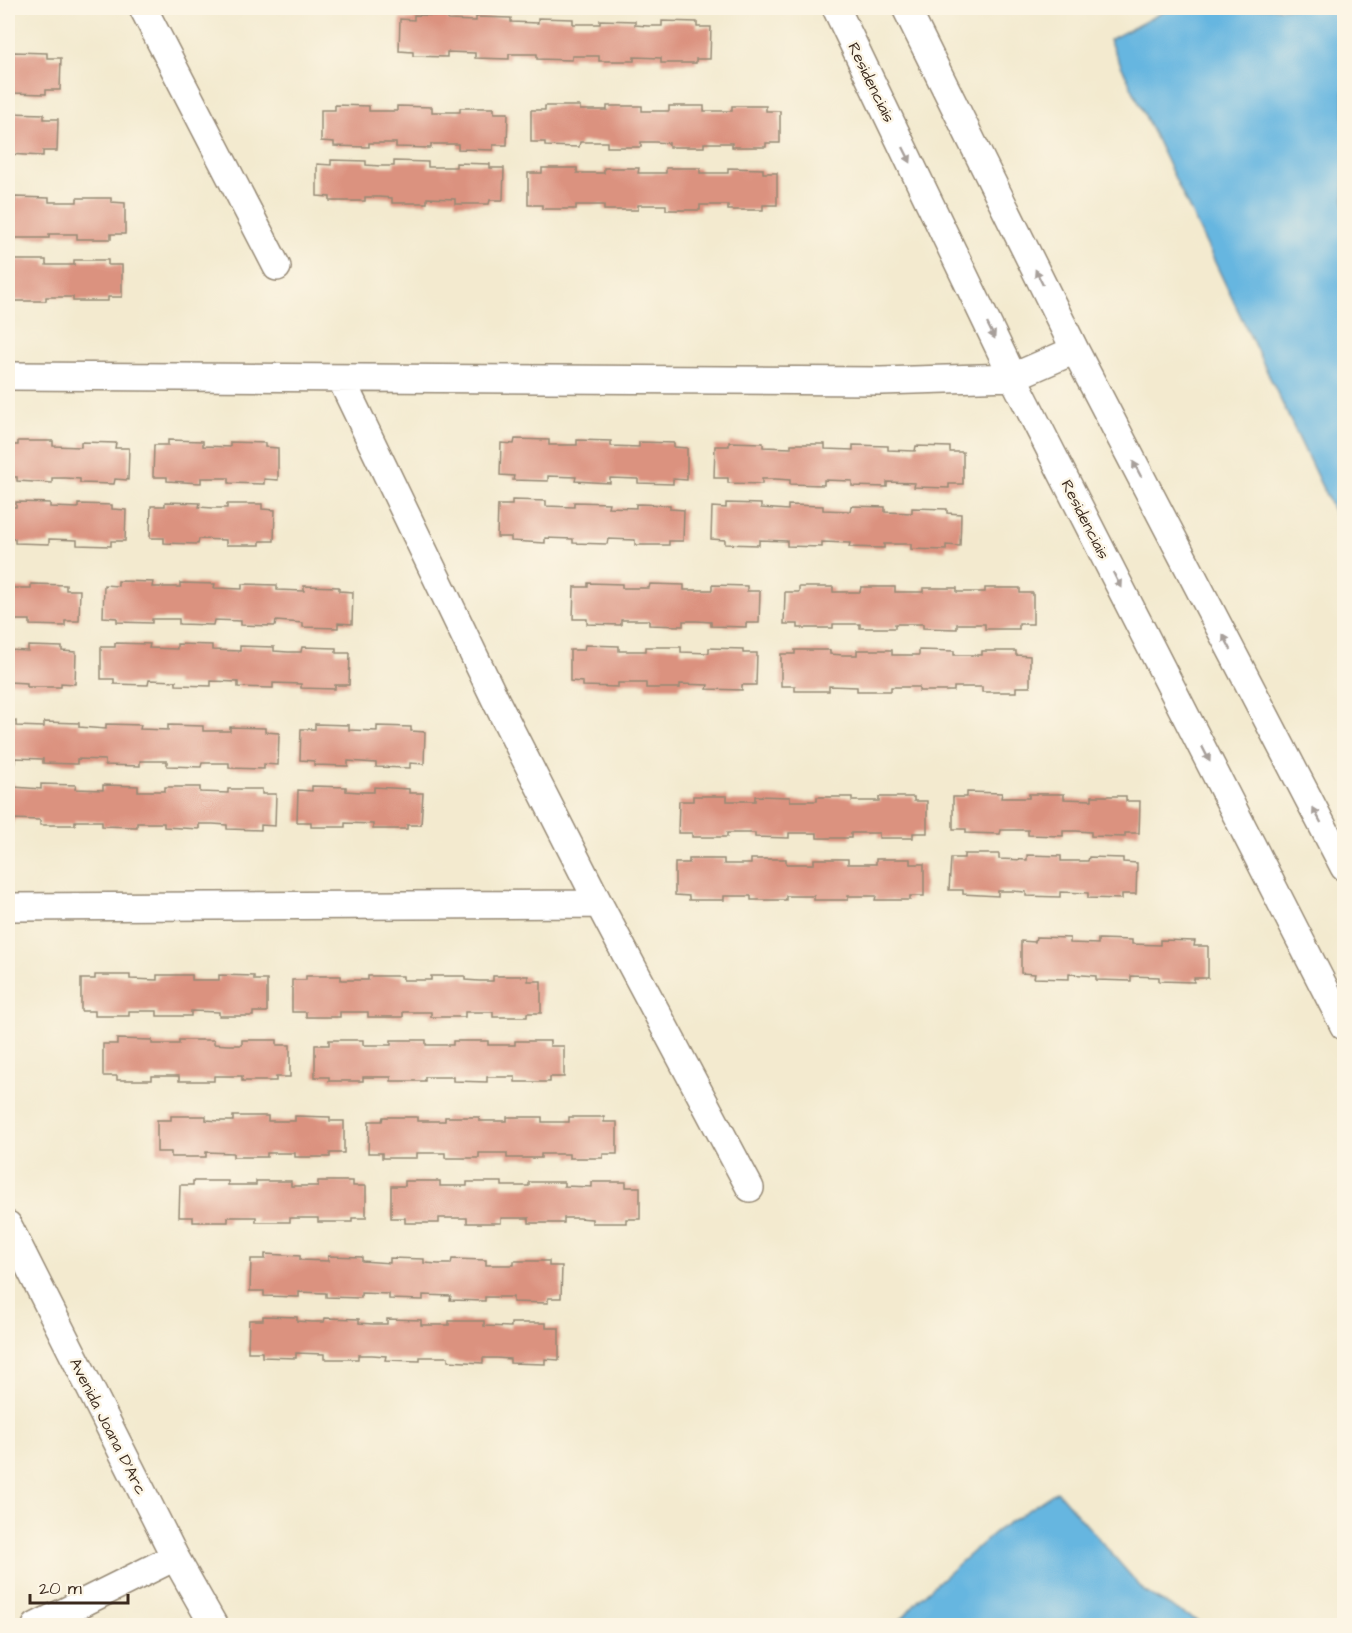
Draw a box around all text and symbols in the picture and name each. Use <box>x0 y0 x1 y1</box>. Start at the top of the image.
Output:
street label: Residenciais <box>842 39 900 126</box>
one-way arrow <box>903 146 912 163</box>
one-way arrow <box>1034 268 1044 285</box>
one-way arrow <box>987 322 996 339</box>
one-way arrow <box>1132 461 1142 478</box>
street label: Residenciais <box>1056 476 1115 563</box>
one-way arrow <box>1112 572 1122 589</box>
one-way arrow <box>1222 634 1232 651</box>
one-way arrow <box>1201 745 1210 762</box>
one-way arrow <box>1313 807 1322 824</box>
street label: Avenida Joana D'Arc <box>64 1354 152 1499</box>
scale bar <box>30 1567 128 1605</box>
text: 20 m <box>39 1576 82 1601</box>

